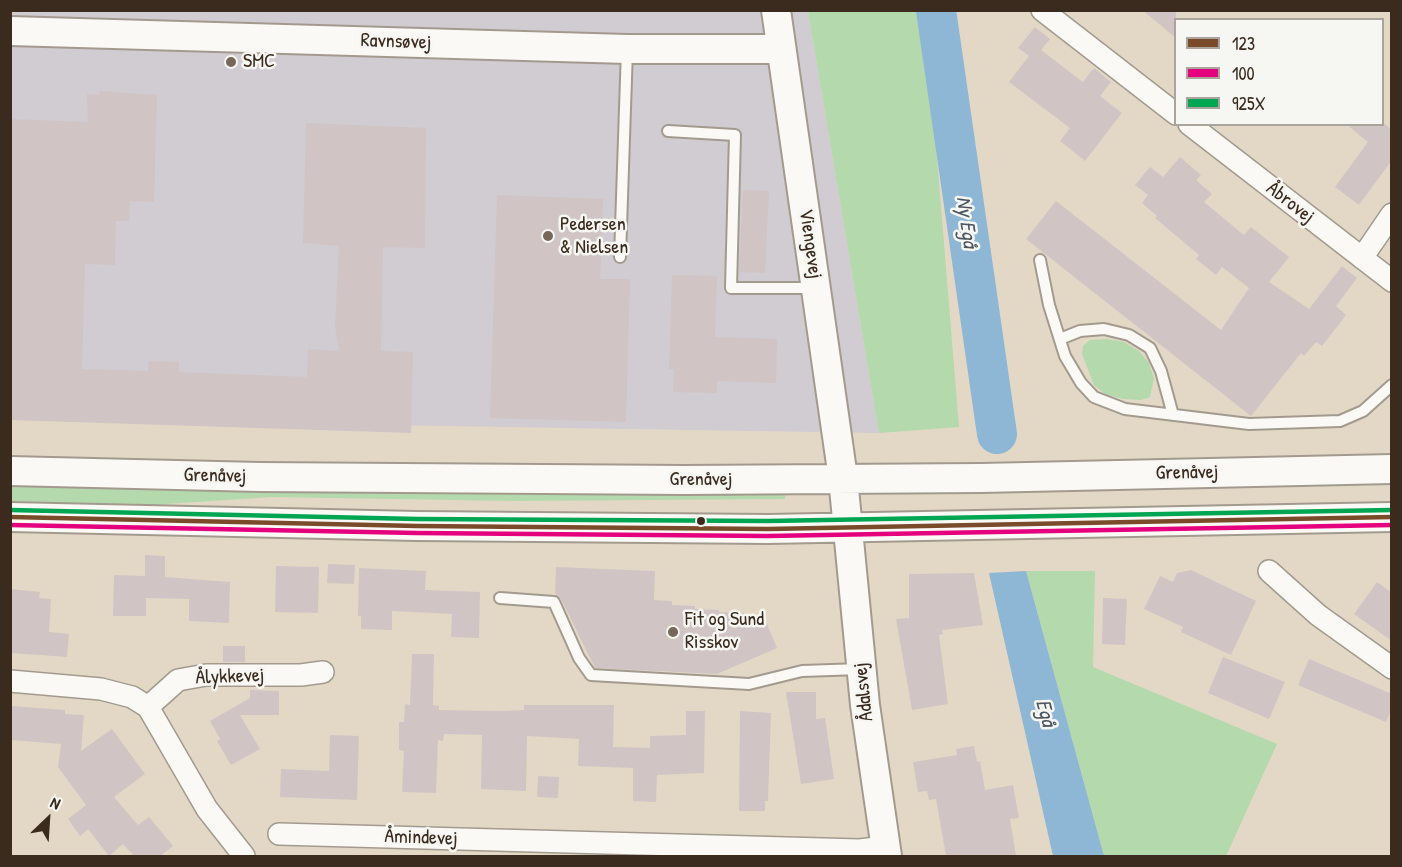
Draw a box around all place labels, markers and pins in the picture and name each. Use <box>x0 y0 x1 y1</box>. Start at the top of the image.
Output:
place label: SMC <box>243 50 275 74</box>
marker: SMC <box>224 55 238 69</box>
place label: Pedersen & Nielsen <box>560 213 628 260</box>
marker: Pedersen & Nielsen <box>541 229 555 243</box>
unlabelled marker <box>695 515 707 527</box>
place label: Fit og Sund Risskov <box>685 608 764 655</box>
marker: Fit og Sund Risskov <box>666 625 680 639</box>

